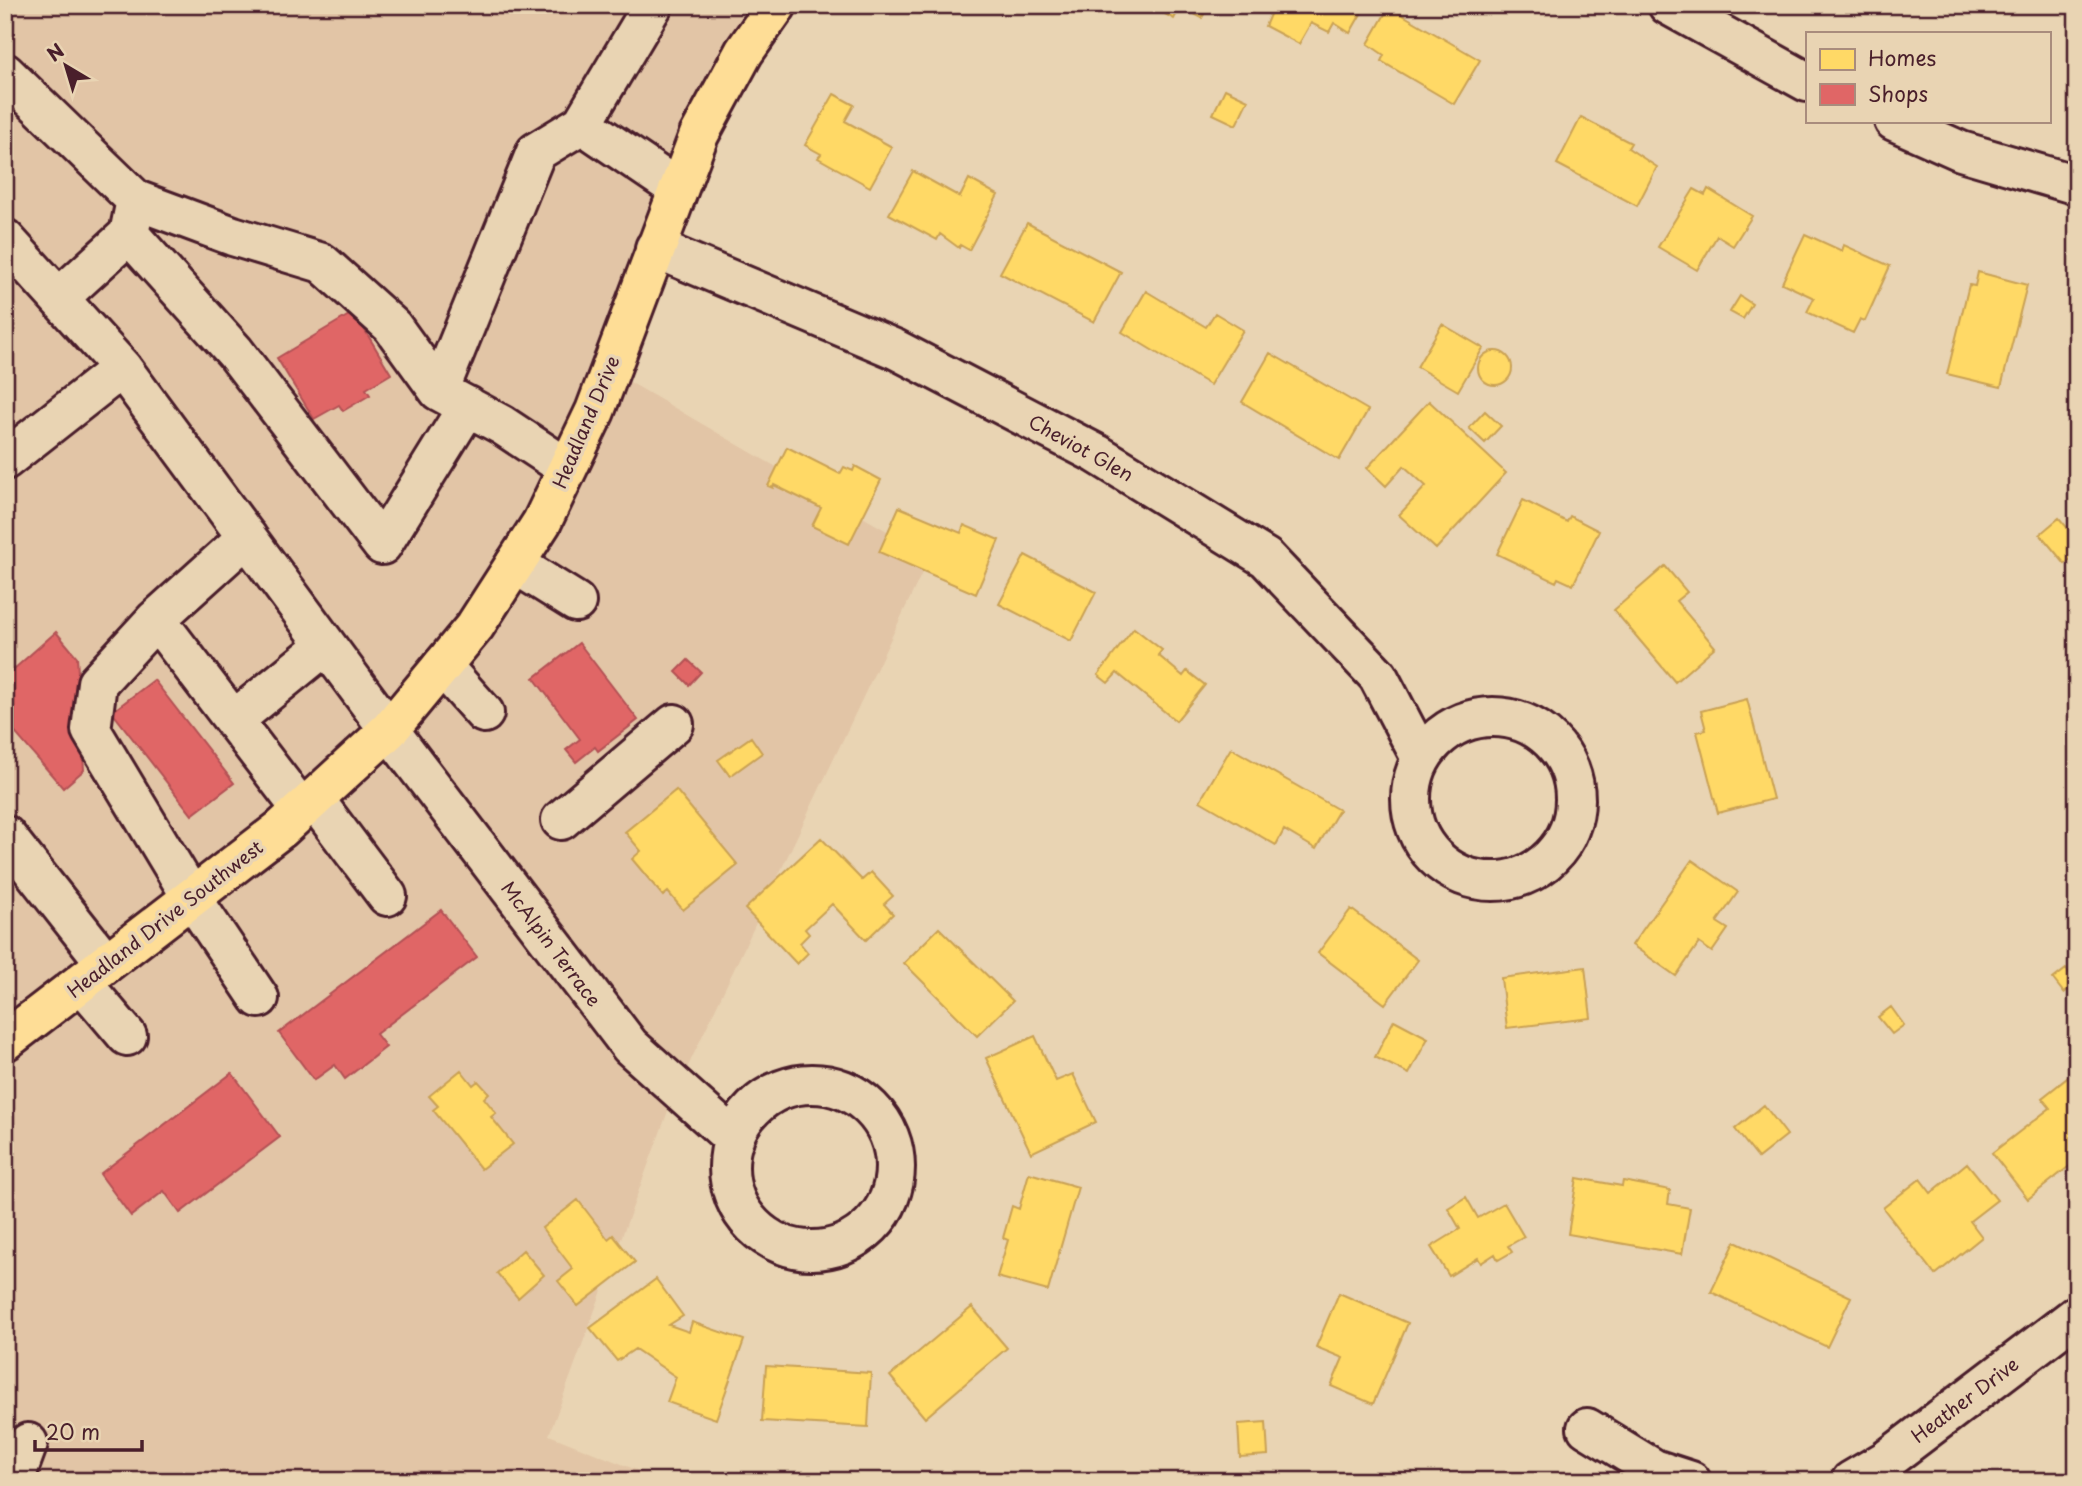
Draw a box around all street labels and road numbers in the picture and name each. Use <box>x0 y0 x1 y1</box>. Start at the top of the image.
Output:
street label: Headland Drive <box>545 351 626 492</box>
street label: Cheviot Glen <box>1024 407 1139 488</box>
street label: Headland Drive Southwest <box>60 832 269 1004</box>
street label: McAlpin Terrace <box>495 875 608 1012</box>
street label: Heather Drive <box>1905 1350 2024 1449</box>

